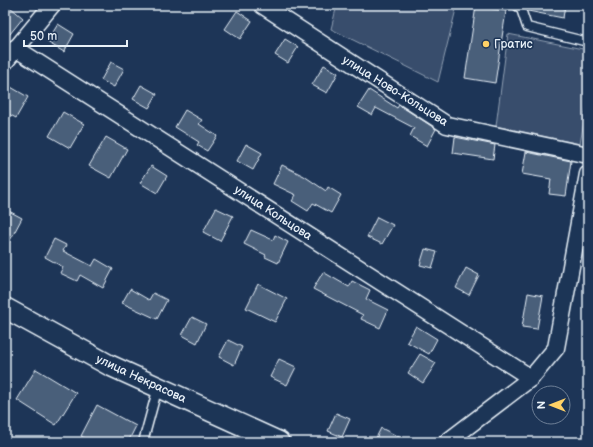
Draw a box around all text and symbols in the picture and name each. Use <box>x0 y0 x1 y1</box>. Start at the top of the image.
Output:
scale bar <box>24 22 127 48</box>
text: 50 m <box>30 29 57 44</box>
place label: Гратис <box>494 37 533 52</box>
marker: Гратис <box>481 39 491 49</box>
street label: улица Ново-Кольцова <box>339 52 451 130</box>
street label: улица Кольцова <box>231 182 315 244</box>
street label: улица Некрасова <box>94 352 188 406</box>
north arrow <box>531 385 571 425</box>
text: N <box>535 401 548 409</box>

